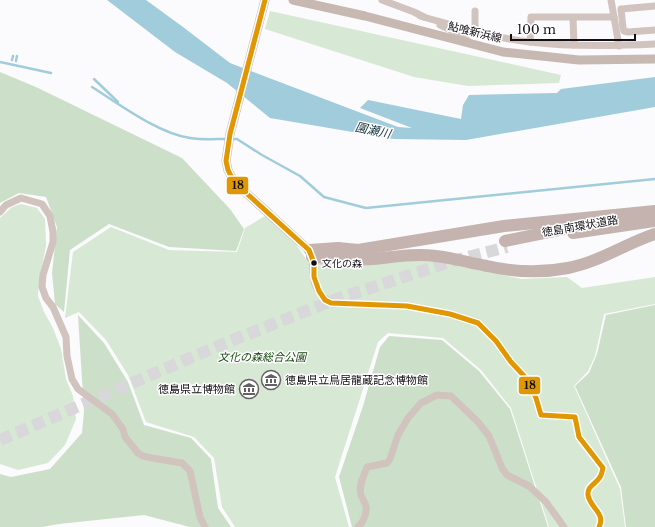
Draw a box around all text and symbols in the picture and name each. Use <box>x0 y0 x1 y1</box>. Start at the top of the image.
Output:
scale bar <box>511 16 635 42</box>
street label: 鮎喰新浜線 <box>447 19 503 45</box>
text: 100 m <box>517 22 556 37</box>
water label: 園瀬川 <box>354 119 394 141</box>
line badge: 18 <box>226 176 249 195</box>
text: 18 <box>232 178 244 192</box>
street label: 徳島南環状道路 <box>541 212 619 240</box>
place label: 文化の森 <box>322 257 362 270</box>
marker: 文化の森 <box>309 258 319 268</box>
park label: 文化の森総合公園 <box>218 350 308 364</box>
museum icon: 徳島県立鳥居龍蔵記念博物館 <box>260 369 282 391</box>
place label: 徳島県立鳥居龍蔵記念博物館 <box>285 373 428 387</box>
line badge: 18 <box>518 376 541 395</box>
museum icon: 徳島県立博物館 <box>238 378 260 400</box>
text: 18 <box>524 378 536 392</box>
place label: 徳島県立博物館 <box>158 382 235 396</box>

